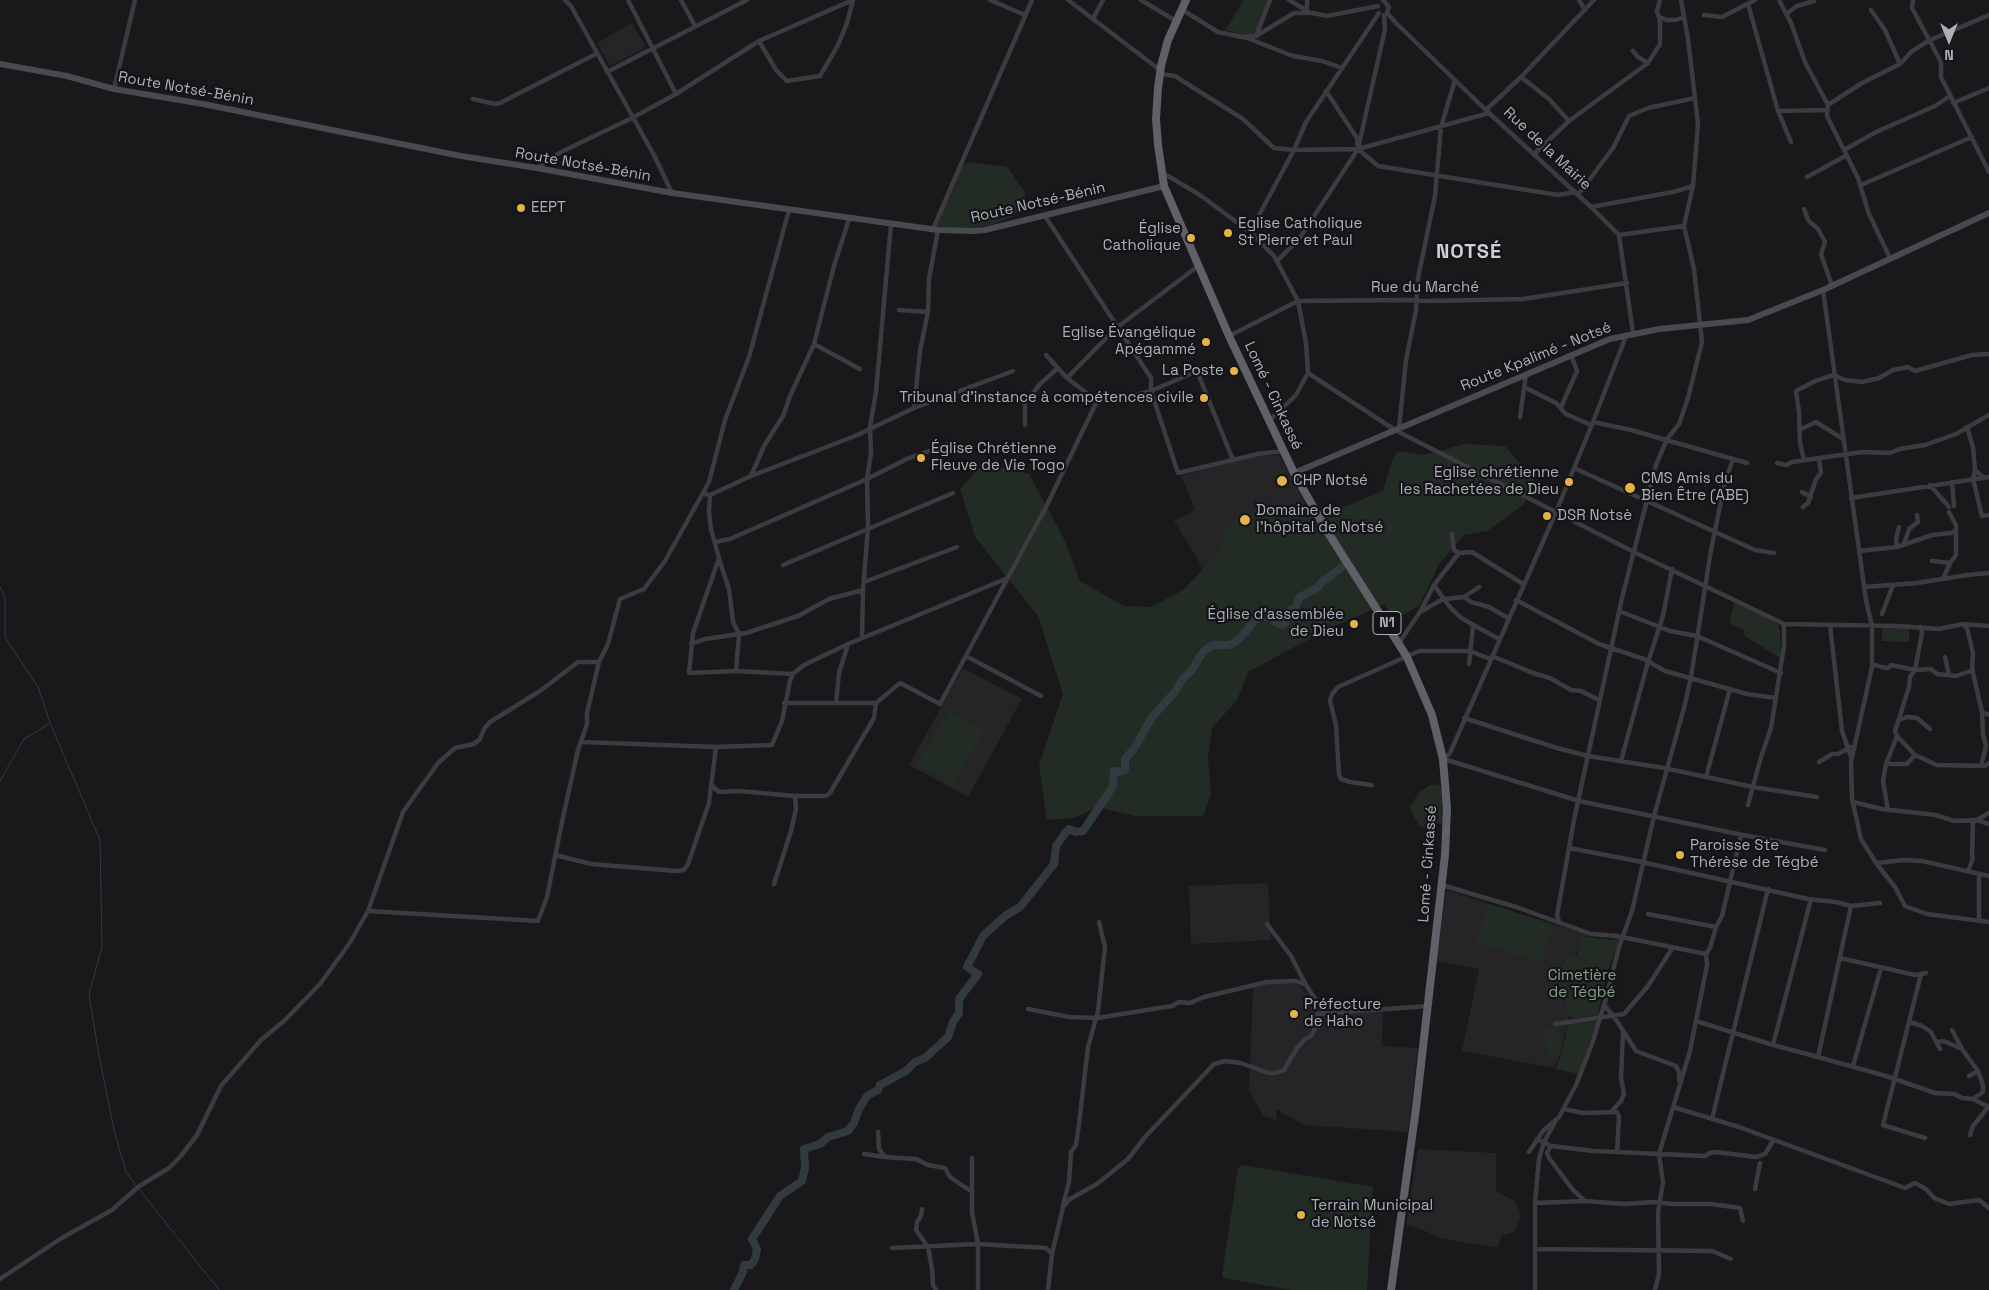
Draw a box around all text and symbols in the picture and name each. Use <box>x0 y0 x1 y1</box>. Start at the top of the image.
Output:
north arrow <box>1924 15 1974 65</box>
text: N <box>1944 46 1954 64</box>
street label: Route Notsé-Bénin <box>117 68 255 110</box>
street label: Rue de la Mairie <box>1499 104 1595 194</box>
street label: Route Notsé-Bénin <box>514 144 652 186</box>
street label: Route Notsé-Bénin <box>969 179 1107 227</box>
place label: EEPT <box>531 199 566 217</box>
marker: EEPT <box>515 202 527 214</box>
place label: Eglise Catholique St Pierre et Paul <box>1238 215 1362 250</box>
place label: Église Catholique <box>1103 220 1181 255</box>
marker: Eglise Catholique St Pierre et Paul <box>1222 227 1234 239</box>
marker: Église Catholique <box>1185 232 1197 244</box>
district label: NOTSÉ <box>1435 241 1503 265</box>
street label: Rue du Marché <box>1371 279 1479 297</box>
street label: Route Kpalimé - Notsé <box>1458 318 1614 396</box>
place label: Eglise Évangélique Apégammé <box>1062 324 1196 359</box>
marker: Eglise Évangélique Apégammé <box>1200 336 1212 348</box>
street label: Lomé - Cinkassé <box>1240 339 1306 453</box>
place label: La Poste <box>1162 362 1224 380</box>
marker: La Poste <box>1228 365 1240 377</box>
place label: Tribunal d'instance à compétences civile <box>899 389 1194 407</box>
marker: Tribunal d'instance à compétences civile <box>1198 392 1210 404</box>
place label: Église Chrétienne Fleuve de Vie Togo <box>931 440 1065 475</box>
marker: Église Chrétienne Fleuve de Vie Togo <box>915 452 927 464</box>
place label: Eglise chrétienne les Rachetées de Dieu <box>1400 464 1559 499</box>
place label: CMS Amis du Bien Être (ABE) <box>1641 470 1749 505</box>
place label: CHP Notsé <box>1293 472 1368 490</box>
marker: CHP Notsé <box>1275 474 1289 488</box>
marker: Eglise chrétienne les Rachetées de Dieu <box>1563 476 1575 488</box>
marker: CMS Amis du Bien Être (ABE) <box>1623 481 1637 495</box>
place label: Domaine de l'hôpital de Notsé <box>1256 502 1383 537</box>
place label: DSR Notsè <box>1557 507 1632 525</box>
marker: DSR Notsè <box>1541 510 1553 522</box>
marker: Domaine de l'hôpital de Notsé <box>1238 513 1252 527</box>
place label: Église d'assemblée de Dieu <box>1208 606 1344 641</box>
road number: N1 <box>1373 612 1401 634</box>
marker: Église d'assemblée de Dieu <box>1348 618 1360 630</box>
street label: Lomé - Cinkassé <box>1415 805 1441 923</box>
place label: Paroisse Ste Thérèse de Tégbé <box>1690 837 1819 872</box>
marker: Paroisse Ste Thérèse de Tégbé <box>1674 849 1686 861</box>
park label: Cimetière de Tégbé <box>1548 967 1616 1002</box>
place label: Préfecture de Haho <box>1304 996 1381 1031</box>
marker: Préfecture de Haho <box>1288 1008 1300 1020</box>
place label: Terrain Municipal de Notsé <box>1311 1197 1433 1232</box>
marker: Terrain Municipal de Notsé <box>1295 1209 1307 1221</box>

